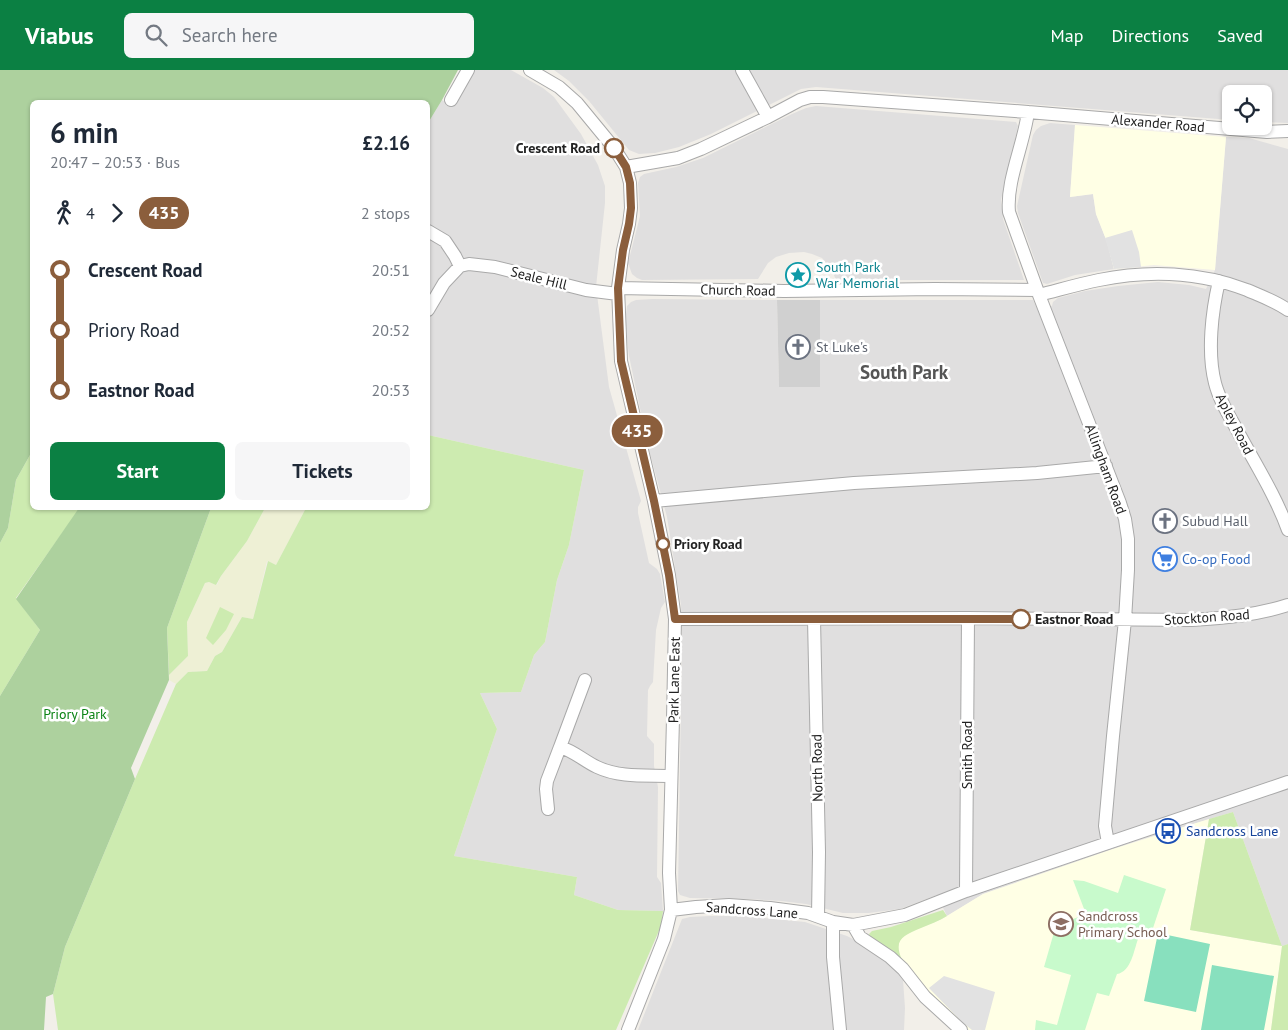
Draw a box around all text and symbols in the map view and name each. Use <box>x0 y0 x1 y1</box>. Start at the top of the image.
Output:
search box <box>124 13 474 58</box>
text: Viabus <box>25 20 94 51</box>
icon: search <box>142 21 170 49</box>
text: Search here <box>182 23 278 47</box>
text: Map <box>1051 24 1083 47</box>
text: Directions <box>1111 24 1189 47</box>
text: Saved <box>1217 24 1263 47</box>
map controls <box>1222 85 1272 135</box>
button: locate <box>1222 85 1272 135</box>
street label: Alexander Road <box>1111 110 1205 136</box>
text: 6 min <box>50 114 118 151</box>
text: £2.16 <box>362 131 410 155</box>
marker: Crescent Road <box>604 138 624 158</box>
place label: Crescent Road <box>516 139 600 157</box>
text: 20:47 – 20:53 · Bus <box>50 152 180 172</box>
icon: walk <box>50 199 78 227</box>
icon: forward <box>103 199 131 227</box>
text: 435 <box>149 201 179 224</box>
text: 4 <box>86 203 95 223</box>
text: 2 stops <box>361 203 410 223</box>
text: Crescent Road <box>88 258 203 282</box>
place label: South Park War Memorial <box>816 258 899 292</box>
text: 20:51 <box>372 260 410 280</box>
street label: Seale Hill <box>509 262 569 294</box>
place icon: South Park War Memorial <box>785 262 811 288</box>
street label: Church Road <box>700 280 776 300</box>
text: Priory Road <box>88 318 180 342</box>
text: 20:52 <box>372 320 410 340</box>
church icon: St Luke's <box>785 334 811 360</box>
place label: St Luke's <box>816 338 868 356</box>
district label: South Park <box>860 360 949 384</box>
text: Eastnor Road <box>88 378 194 402</box>
text: 20:53 <box>372 380 410 400</box>
street label: Apley Road <box>1212 390 1258 458</box>
line badge: 435 <box>608 415 666 447</box>
text: 435 <box>622 419 652 442</box>
street label: Allingham Road <box>1081 421 1131 517</box>
button: Start <box>50 442 225 500</box>
button: Tickets <box>235 442 410 500</box>
church icon: Subud Hall <box>1152 508 1178 534</box>
place label: Subud Hall <box>1182 512 1248 530</box>
place label: Priory Road <box>674 535 742 553</box>
marker: Priory Road <box>656 537 670 551</box>
supermarket icon: Co-op Food <box>1152 546 1178 572</box>
place label: Co-op Food <box>1182 550 1251 568</box>
street label: Stockton Road <box>1164 605 1250 629</box>
marker: Eastnor Road <box>1011 609 1031 629</box>
place label: Eastnor Road <box>1035 610 1113 628</box>
street label: Park Lane East <box>664 636 684 723</box>
park label: Priory Park <box>43 705 107 723</box>
street label: Smith Road <box>958 721 976 789</box>
street label: North Road <box>807 734 827 802</box>
bus stop icon: Sandcross Lane <box>1155 818 1181 844</box>
place label: Sandcross Lane <box>1186 822 1278 840</box>
street label: Sandcross Lane <box>705 898 799 922</box>
place label: Sandcross Primary School <box>1078 907 1167 941</box>
school or university icon: Sandcross Primary School <box>1048 911 1074 937</box>

